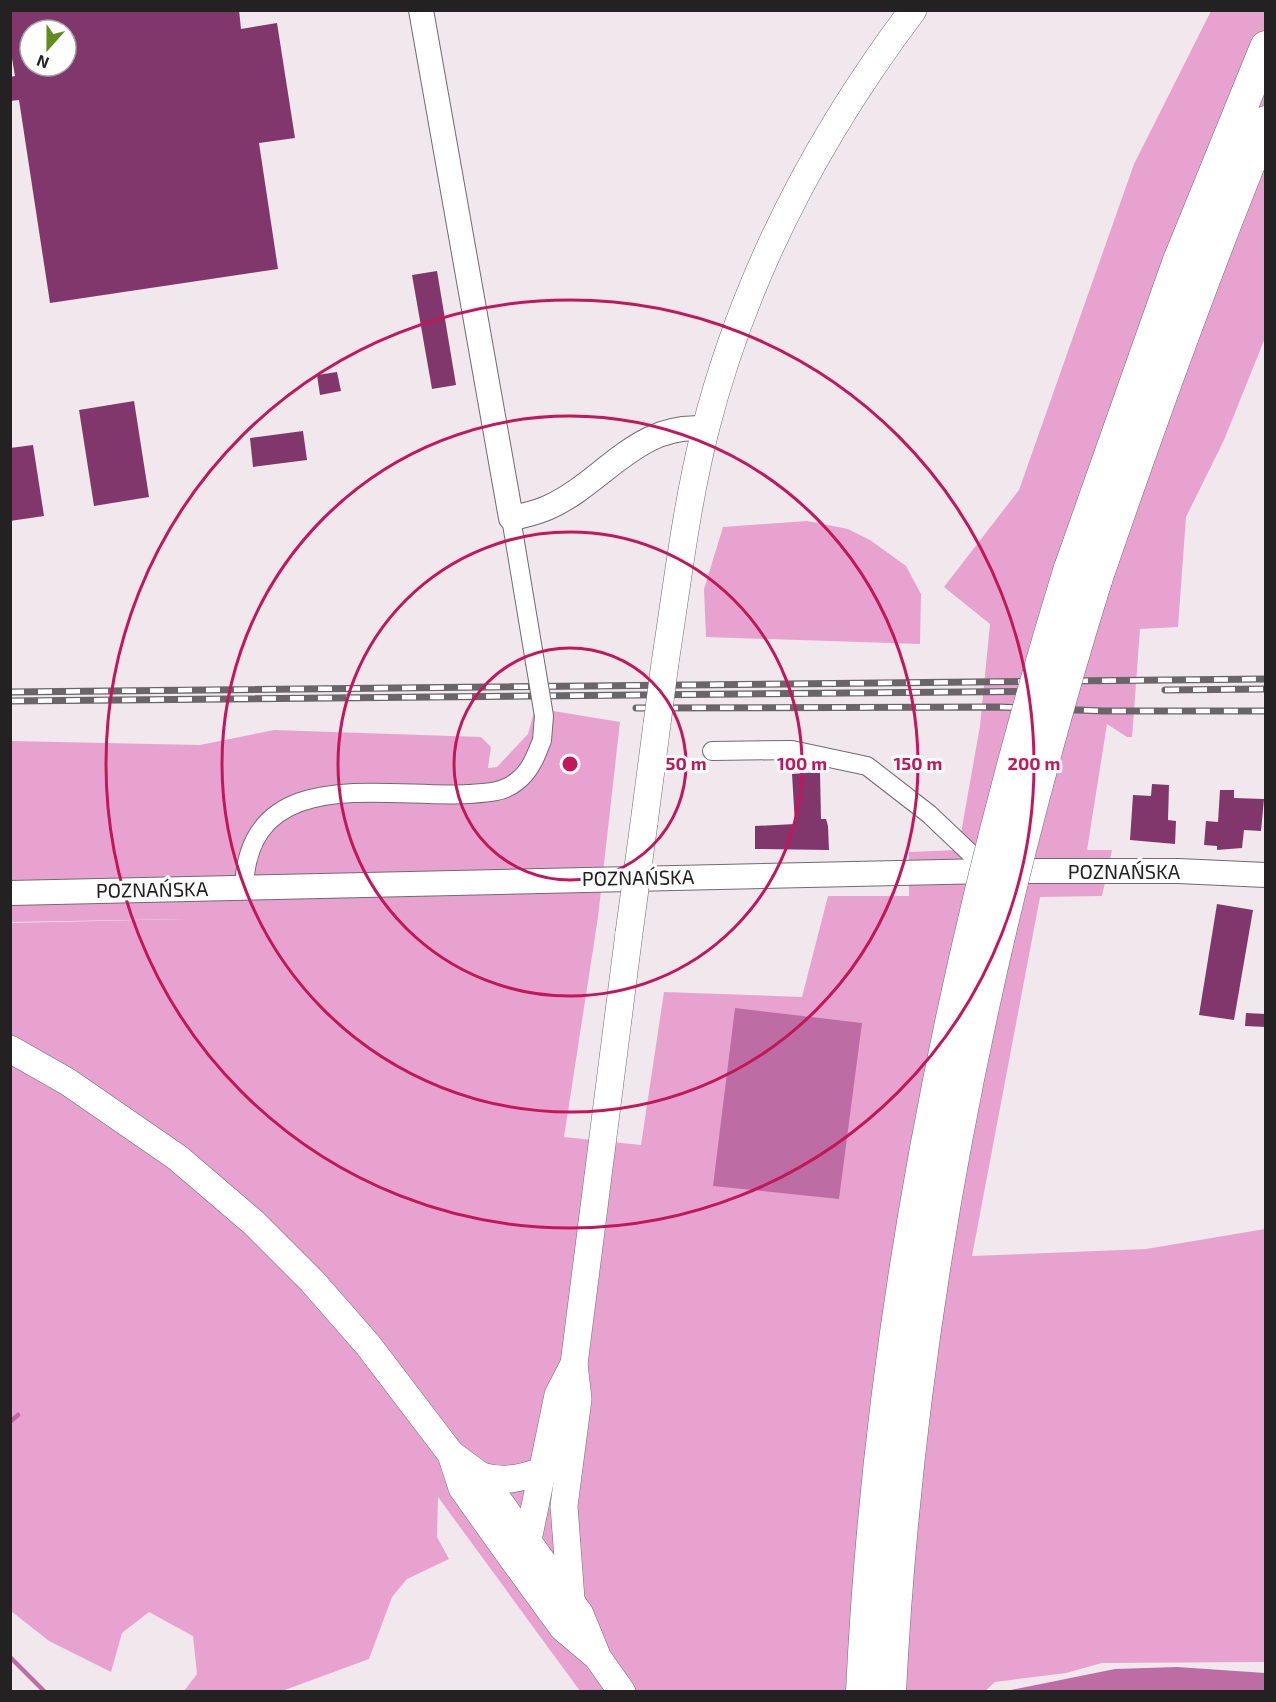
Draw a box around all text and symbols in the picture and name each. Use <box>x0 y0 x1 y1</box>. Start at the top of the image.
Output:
north arrow <box>18 18 78 78</box>
text: N <box>34 52 51 73</box>
text: 50 m <box>665 752 707 774</box>
text: 100 m <box>777 752 827 774</box>
text: 150 m <box>894 752 942 774</box>
text: 200 m <box>1008 752 1060 774</box>
centre of rings <box>560 754 580 774</box>
street label: POZNAŃSKA <box>1068 859 1181 883</box>
street label: POZNAŃSKA <box>582 864 695 890</box>
street label: POZNAŃSKA <box>96 876 209 902</box>

